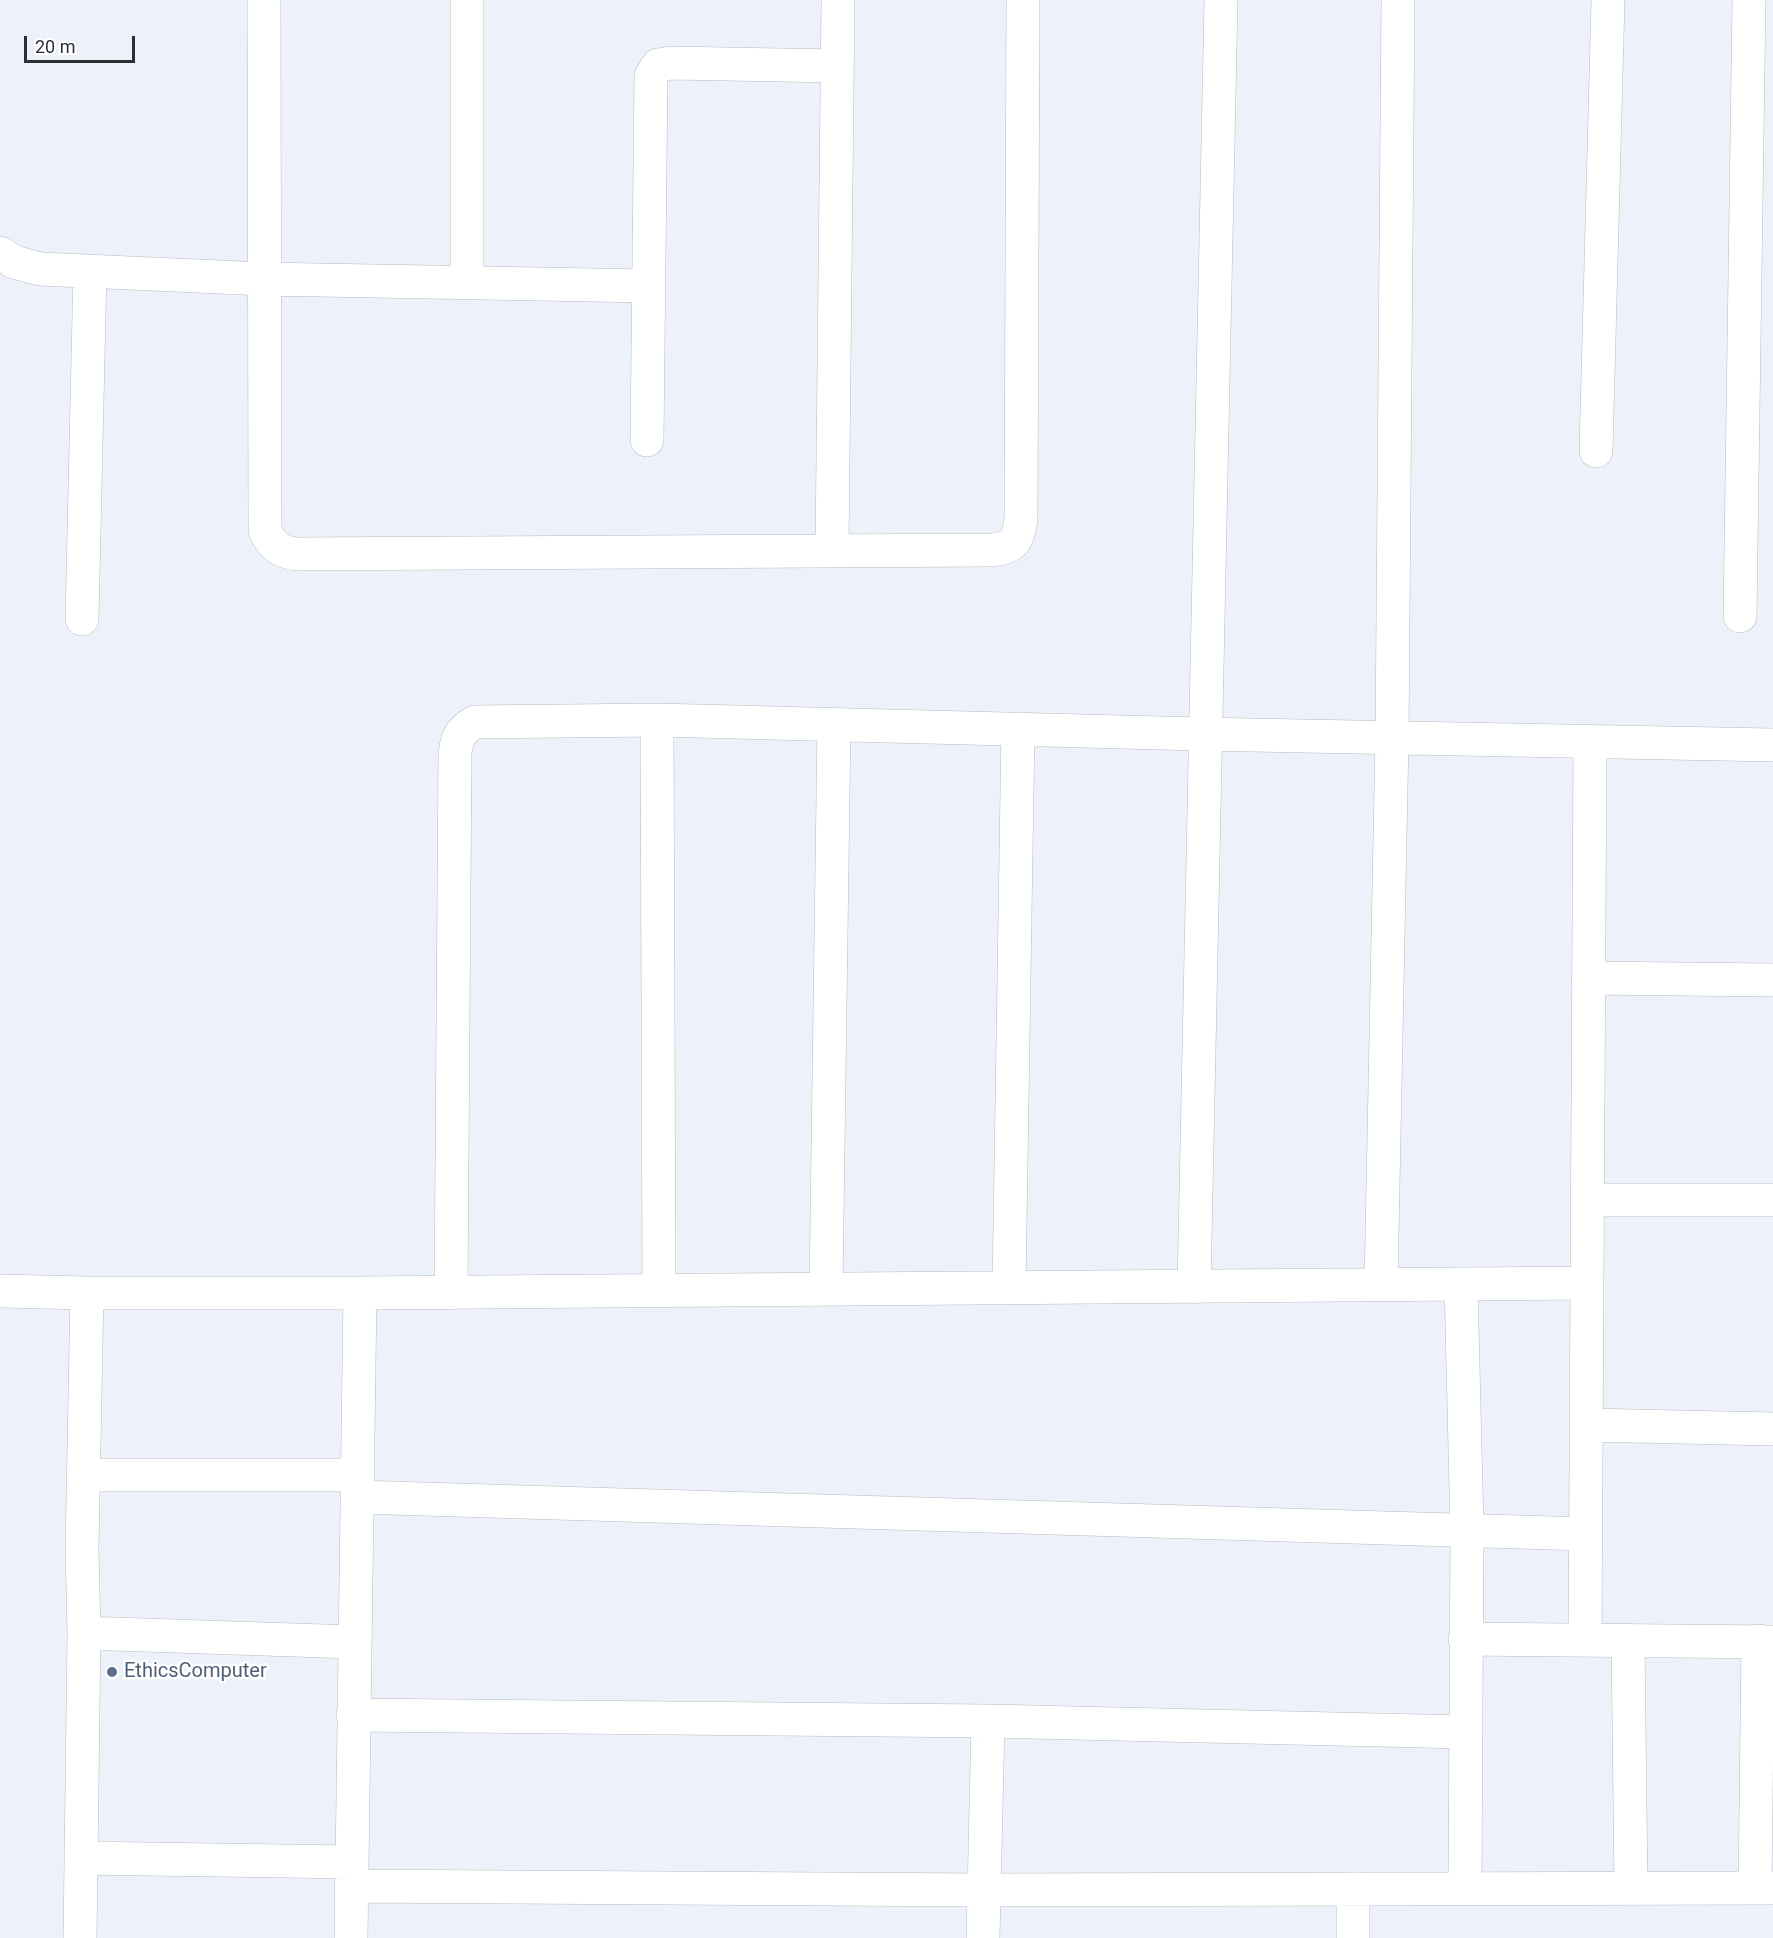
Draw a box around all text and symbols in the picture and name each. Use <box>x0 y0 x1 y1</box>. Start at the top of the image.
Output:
scale bar <box>27 24 138 62</box>
text: 20 m <box>35 36 75 57</box>
place label: EthicsComputer <box>124 1660 267 1684</box>
marker: EthicsComputer <box>105 1665 119 1679</box>

